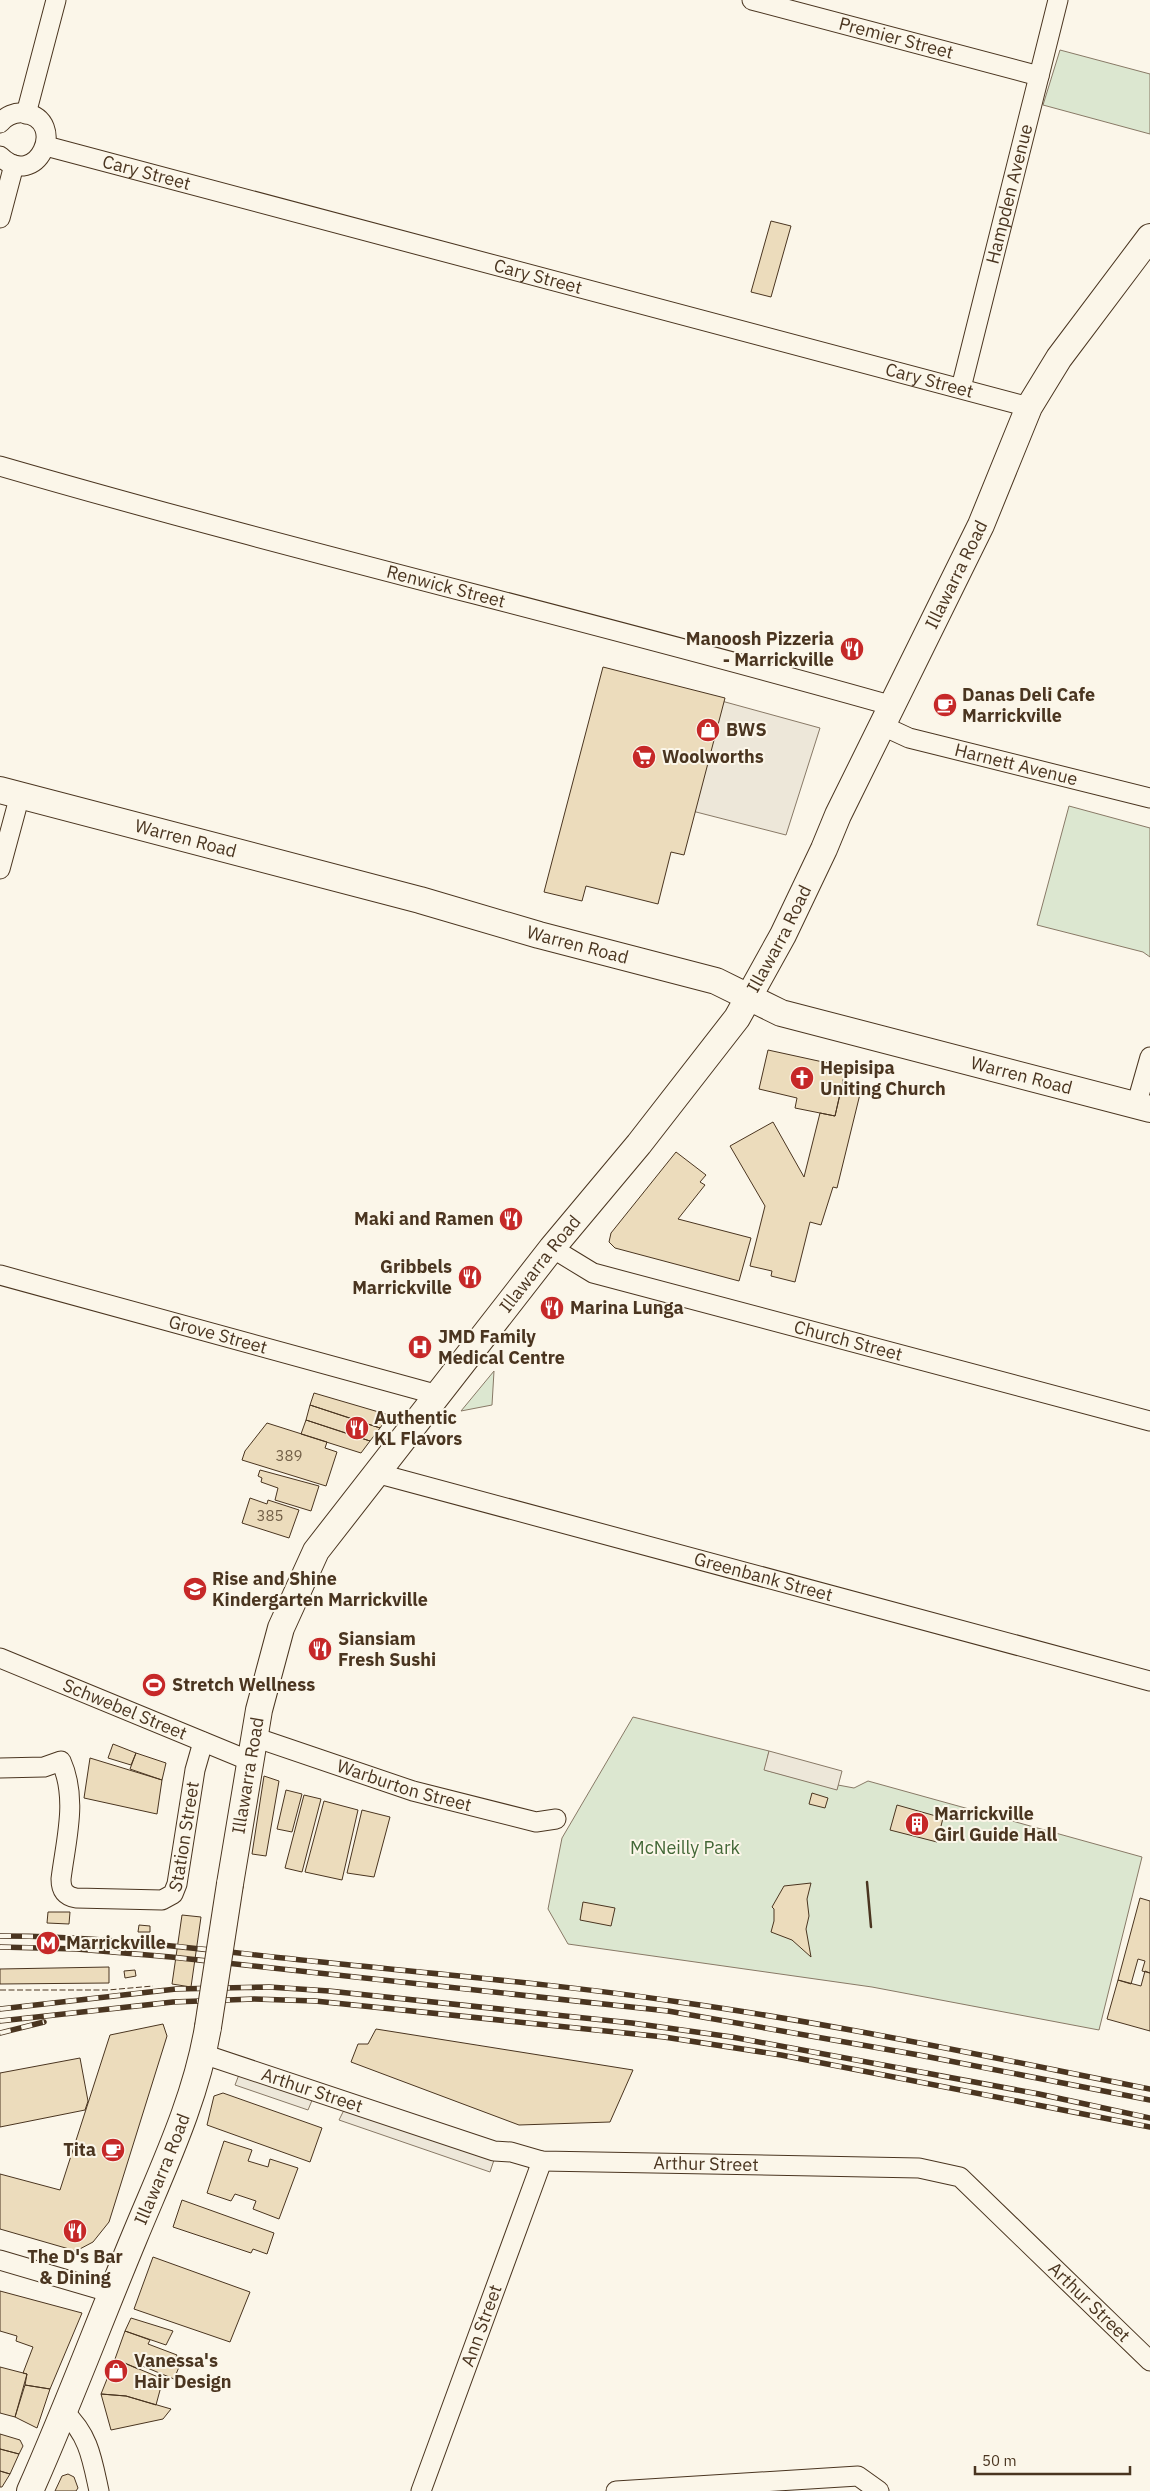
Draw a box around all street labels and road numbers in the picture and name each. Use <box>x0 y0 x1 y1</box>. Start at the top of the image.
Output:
street label: Premier Street <box>836 11 956 64</box>
street label: Hampden Avenue <box>980 121 1038 266</box>
street label: Cary Street <box>100 150 193 195</box>
street label: Cary Street <box>492 253 585 299</box>
street label: Cary Street <box>883 357 976 403</box>
street label: Illawarra Road <box>920 516 992 633</box>
street label: Renwick Street <box>384 560 508 613</box>
street label: Harnett Avenue <box>952 738 1080 791</box>
street label: Warren Road <box>132 814 239 863</box>
street label: Illawarra Road <box>741 881 816 996</box>
street label: Warren Road <box>524 920 631 969</box>
street label: Warren Road <box>968 1051 1075 1099</box>
street label: Illawarra Road <box>494 1210 586 1317</box>
street label: Grove Street <box>166 1310 270 1359</box>
street label: Church Street <box>792 1315 905 1366</box>
street label: Greenbank Street <box>692 1547 835 1606</box>
street label: Schwebel Street <box>59 1673 191 1745</box>
street label: Illawarra Road <box>227 1715 269 1836</box>
street label: Warburton Street <box>334 1754 474 1816</box>
street label: Station Street <box>163 1780 204 1895</box>
street label: Arthur Street <box>259 2062 366 2117</box>
street label: Illawarra Road <box>129 2110 195 2228</box>
street label: Arthur Street <box>653 2151 759 2176</box>
street label: Arthur Street <box>1044 2257 1135 2347</box>
street label: Ann Street <box>456 2281 507 2370</box>

